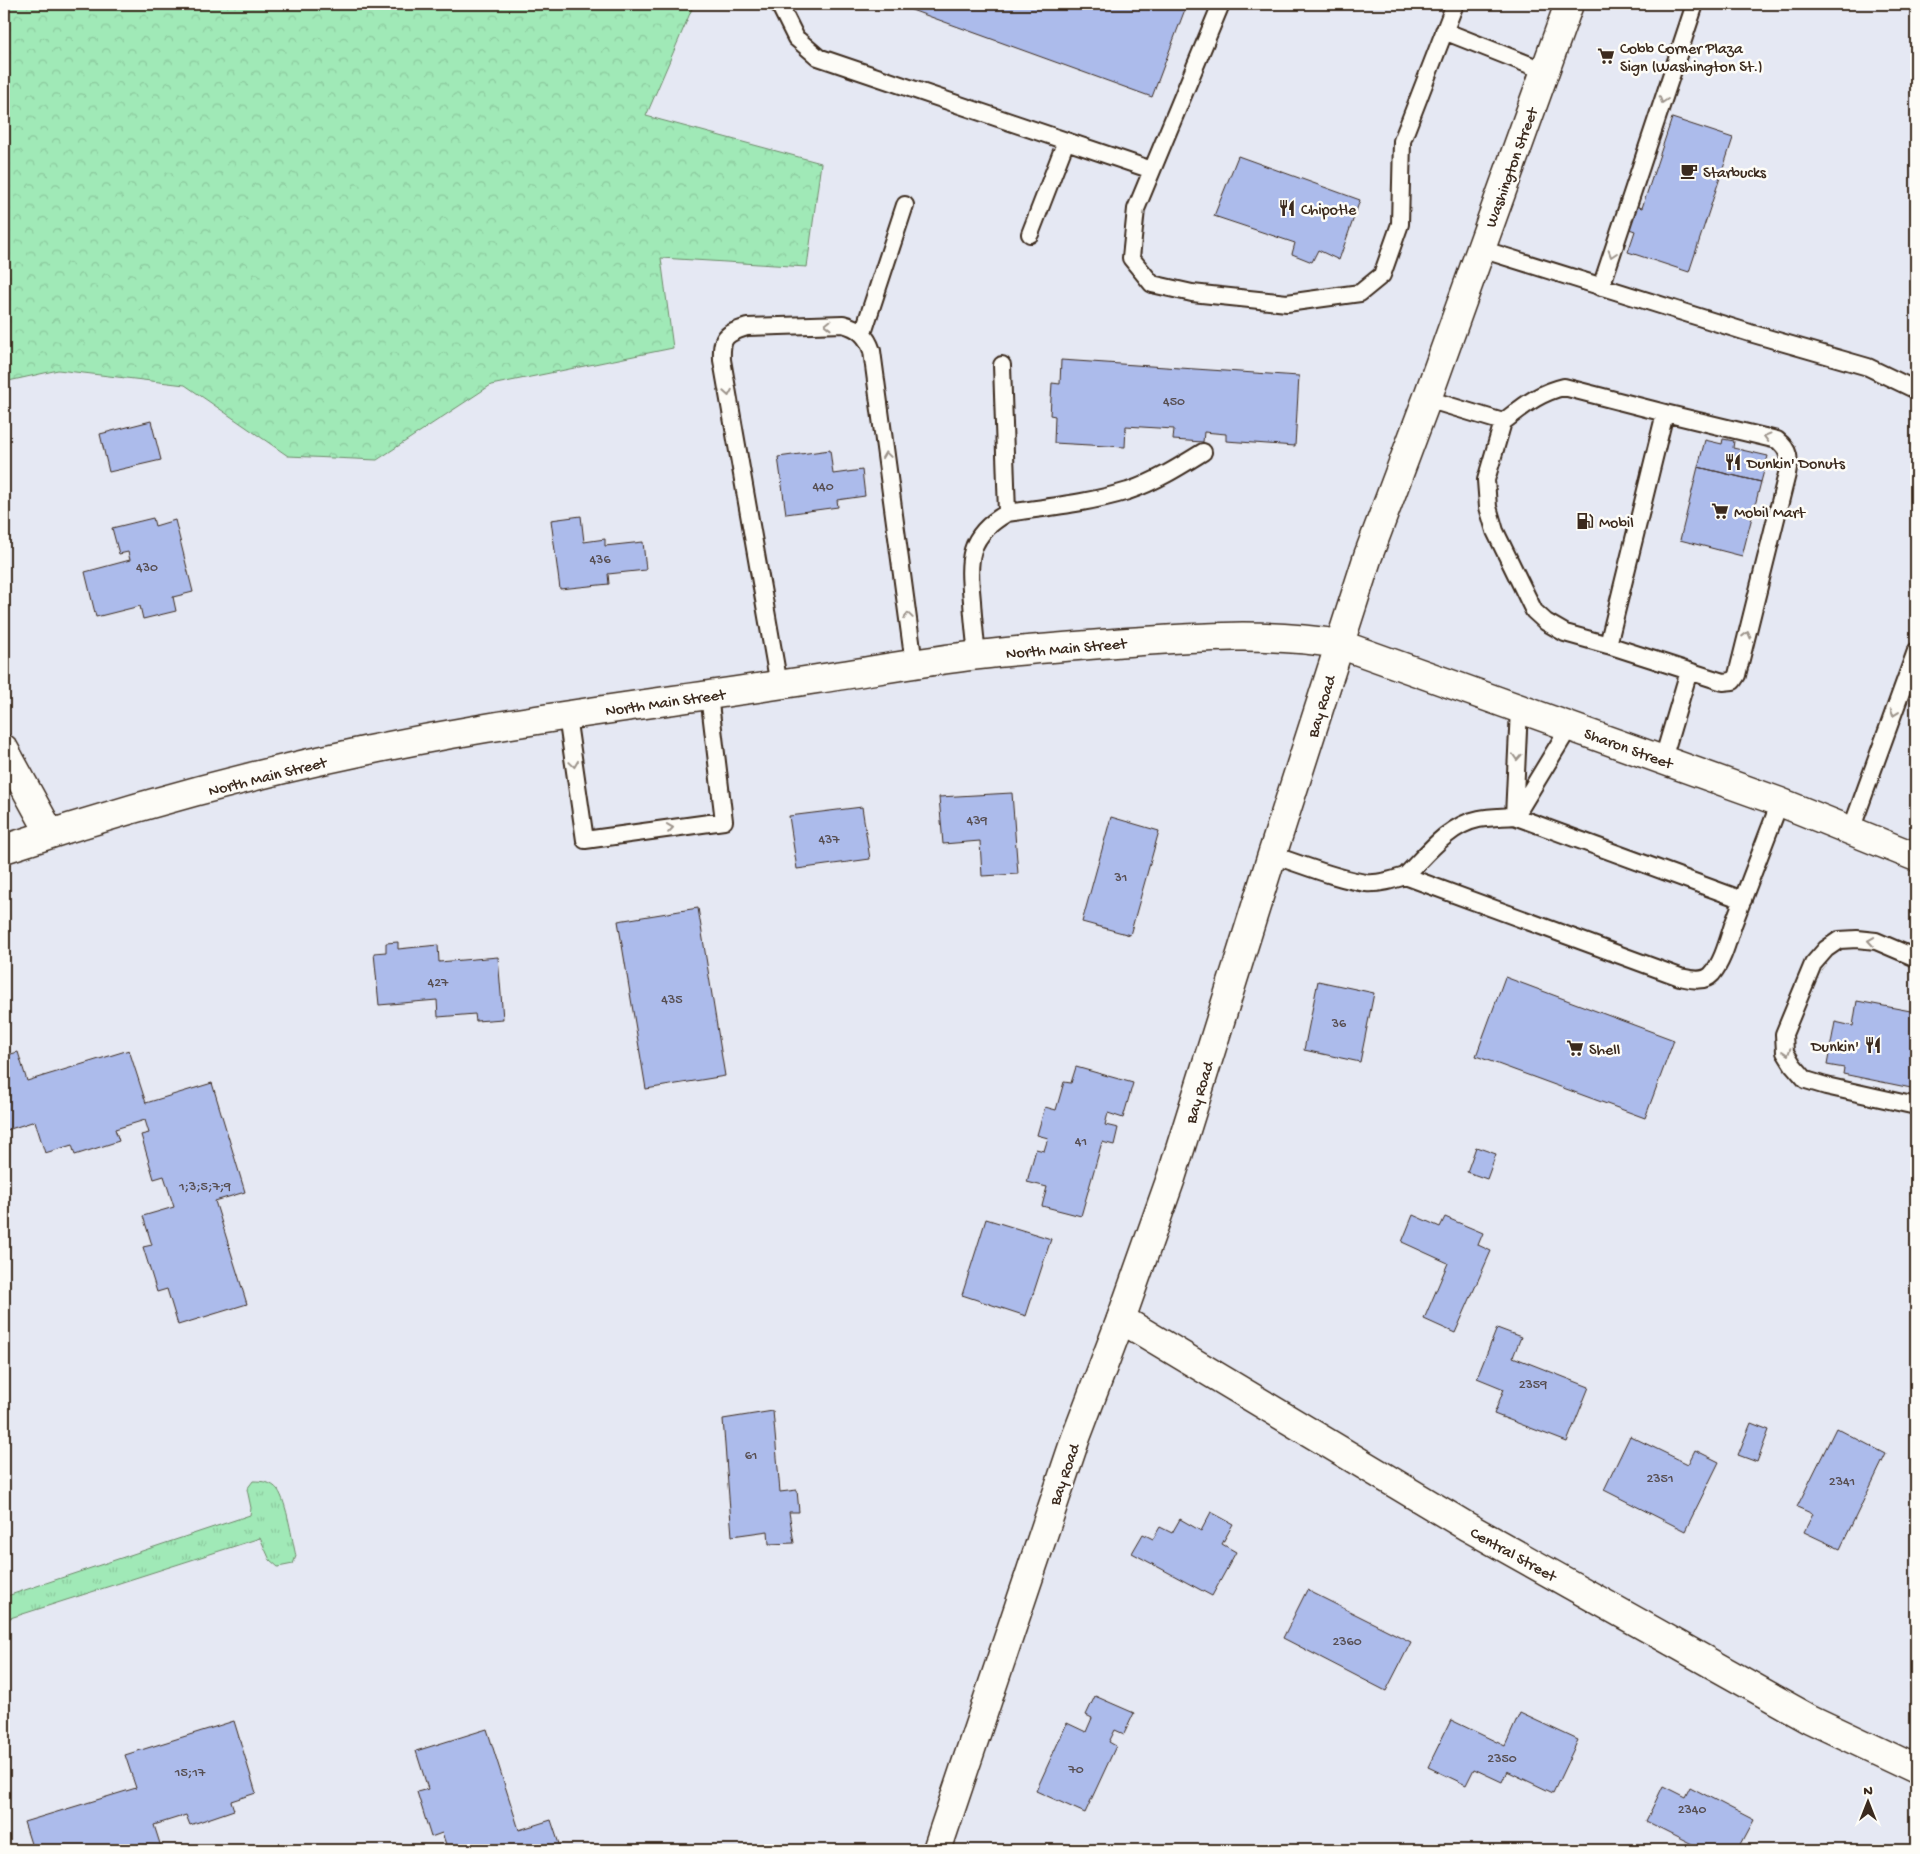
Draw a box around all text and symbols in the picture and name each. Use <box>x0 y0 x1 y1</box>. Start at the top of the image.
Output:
place label: Cobb Corner Plaza Sign (Washington St.) <box>1620 41 1763 78</box>
supermarket icon: Cobb Corner Plaza Sign (Washington St.) <box>1596 46 1616 66</box>
one-way arrow <box>1659 95 1669 104</box>
street label: Washington Street <box>1483 104 1544 231</box>
cafe icon: Starbucks <box>1679 161 1699 181</box>
place label: Starbucks <box>1703 165 1767 184</box>
restaurant icon: Chipotle <box>1277 198 1297 218</box>
place label: Chipotle <box>1301 202 1357 221</box>
one-way arrow <box>1608 249 1618 258</box>
one-way arrow <box>823 320 831 330</box>
one-way arrow <box>722 389 732 397</box>
house number: 450 <box>1163 394 1185 411</box>
one-way arrow <box>1764 433 1772 443</box>
one-way arrow <box>881 451 892 459</box>
restaurant icon: Dunkin' Donuts <box>1723 452 1743 472</box>
place label: Dunkin' Donuts <box>1746 456 1846 475</box>
house number: 440 <box>812 479 834 496</box>
supermarket icon: Mobil Mart <box>1710 501 1730 521</box>
place label: Mobil Mart <box>1734 505 1806 524</box>
fuel station icon: Mobil <box>1575 511 1595 531</box>
place label: Mobil <box>1599 515 1634 534</box>
house number: 436 <box>590 552 611 569</box>
house number: 430 <box>136 560 158 577</box>
one-way arrow <box>903 612 914 620</box>
one-way arrow <box>1741 630 1752 639</box>
street label: North Main Street <box>1005 636 1129 665</box>
street label: Bay Road <box>1305 672 1342 741</box>
street label: North Main Street <box>604 686 728 722</box>
one-way arrow <box>1890 709 1900 717</box>
street label: Sharon Street <box>1581 725 1676 776</box>
street label: North Main Street <box>207 754 330 802</box>
one-way arrow <box>1512 754 1522 762</box>
one-way arrow <box>568 760 579 768</box>
house number: 439 <box>967 813 987 830</box>
one-way arrow <box>666 823 674 834</box>
house number: 437 <box>818 832 840 849</box>
house number: 31 <box>1114 870 1127 887</box>
one-way arrow <box>1866 936 1874 947</box>
house number: 427 <box>428 975 449 992</box>
house number: 435 <box>661 992 683 1009</box>
house number: 36 <box>1331 1016 1347 1033</box>
restaurant icon: Dunkin' <box>1863 1035 1883 1055</box>
supermarket icon: Shell <box>1565 1038 1585 1058</box>
place label: Dunkin' <box>1810 1039 1859 1058</box>
place label: Shell <box>1589 1042 1620 1061</box>
one-way arrow <box>1781 1048 1791 1056</box>
street label: Bay Road <box>1183 1058 1220 1127</box>
house number: 41 <box>1075 1134 1087 1151</box>
house number: 1;3;5;7;9 <box>178 1179 231 1196</box>
house number: 2359 <box>1519 1377 1547 1394</box>
street label: Bay Road <box>1047 1440 1086 1509</box>
house number: 61 <box>745 1448 757 1465</box>
house number: 2351 <box>1646 1471 1674 1488</box>
house number: 2341 <box>1829 1474 1855 1491</box>
street label: Central Street <box>1466 1525 1560 1588</box>
house number: 2360 <box>1332 1634 1362 1651</box>
house number: 2350 <box>1487 1751 1517 1768</box>
house number: 70 <box>1067 1762 1084 1779</box>
house number: 15;17 <box>174 1765 206 1782</box>
north arrow <box>1842 1776 1892 1826</box>
text: N <box>1863 1783 1873 1800</box>
house number: 2340 <box>1678 1802 1706 1819</box>

